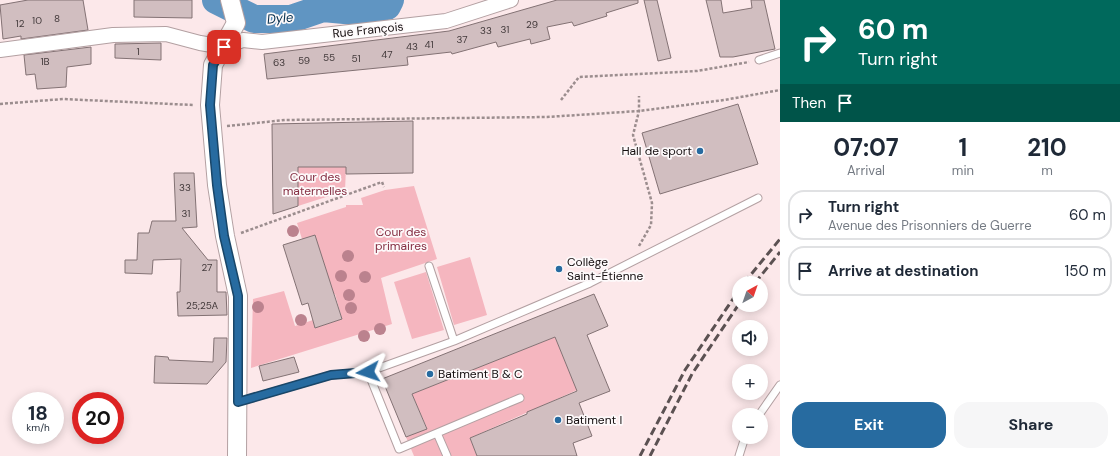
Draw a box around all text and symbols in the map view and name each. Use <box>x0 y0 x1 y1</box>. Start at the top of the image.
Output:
water label: Dyle <box>266 8 294 28</box>
text: 60 m <box>858 11 928 48</box>
house number: 8 <box>54 12 60 25</box>
house number: 10 <box>32 14 42 27</box>
icon: right <box>792 16 844 68</box>
house number: 12 <box>16 17 25 30</box>
street label: Rue François <box>332 18 404 42</box>
house number: 29 <box>526 18 538 31</box>
house number: 31 <box>501 23 509 36</box>
house number: 33 <box>480 24 492 37</box>
pin <box>207 30 241 64</box>
house number: 37 <box>456 33 468 46</box>
icon: arrive <box>213 36 235 58</box>
house number: 41 <box>424 38 434 51</box>
house number: 43 <box>406 40 418 53</box>
house number: 1 <box>136 45 140 58</box>
text: Turn right <box>858 47 938 71</box>
house number: 47 <box>381 48 393 61</box>
house number: 55 <box>323 51 335 64</box>
house number: 51 <box>351 52 361 65</box>
house number: 59 <box>298 54 310 67</box>
house number: 1B <box>40 55 50 68</box>
house number: 63 <box>273 56 285 69</box>
icon: arrive <box>834 92 856 114</box>
text: Then <box>792 93 826 113</box>
text: 07:07 <box>833 132 899 163</box>
text: 1 <box>959 132 967 163</box>
text: 210 <box>1027 132 1067 163</box>
place label: Hall de sport <box>621 143 692 159</box>
marker: Hall de sport <box>695 146 705 156</box>
text: Arrival <box>847 162 885 179</box>
text: min <box>952 162 974 179</box>
text: m <box>1041 162 1053 179</box>
park label: Cour des maternelles <box>283 169 347 199</box>
house number: 33 <box>179 181 191 194</box>
text: Turn right <box>828 197 899 217</box>
icon: right <box>794 204 816 226</box>
text: 60 m <box>1069 205 1106 225</box>
house number: 31 <box>182 207 190 220</box>
text: Avenue des Prisonniers de Guerre <box>828 217 1032 234</box>
park label: Cour des primaires <box>375 224 427 254</box>
place label: Collège Saint-Étienne <box>567 254 643 284</box>
icon: arrive <box>794 260 816 282</box>
house number: 27 <box>202 261 212 274</box>
text: Arrive at destination <box>828 261 979 281</box>
text: 150 m <box>1065 261 1106 281</box>
marker: Collège Saint-Étienne <box>554 264 564 274</box>
north arrow <box>732 276 768 312</box>
map controls <box>732 276 768 444</box>
house number: 25;25A <box>186 299 218 312</box>
button: sound <box>732 320 768 356</box>
position arrow <box>347 351 389 393</box>
button: + <box>732 364 768 400</box>
place label: Batiment B & C <box>438 366 523 382</box>
marker: Batiment B & C <box>425 369 435 379</box>
speed limit sign: 20 <box>72 392 124 444</box>
text: 18 <box>28 400 48 426</box>
button: Exit <box>792 402 946 448</box>
button: Share <box>954 402 1108 448</box>
button: − <box>732 408 768 444</box>
place label: Batiment I <box>566 412 622 428</box>
marker: Batiment I <box>553 415 563 425</box>
text: km/h <box>26 421 50 434</box>

